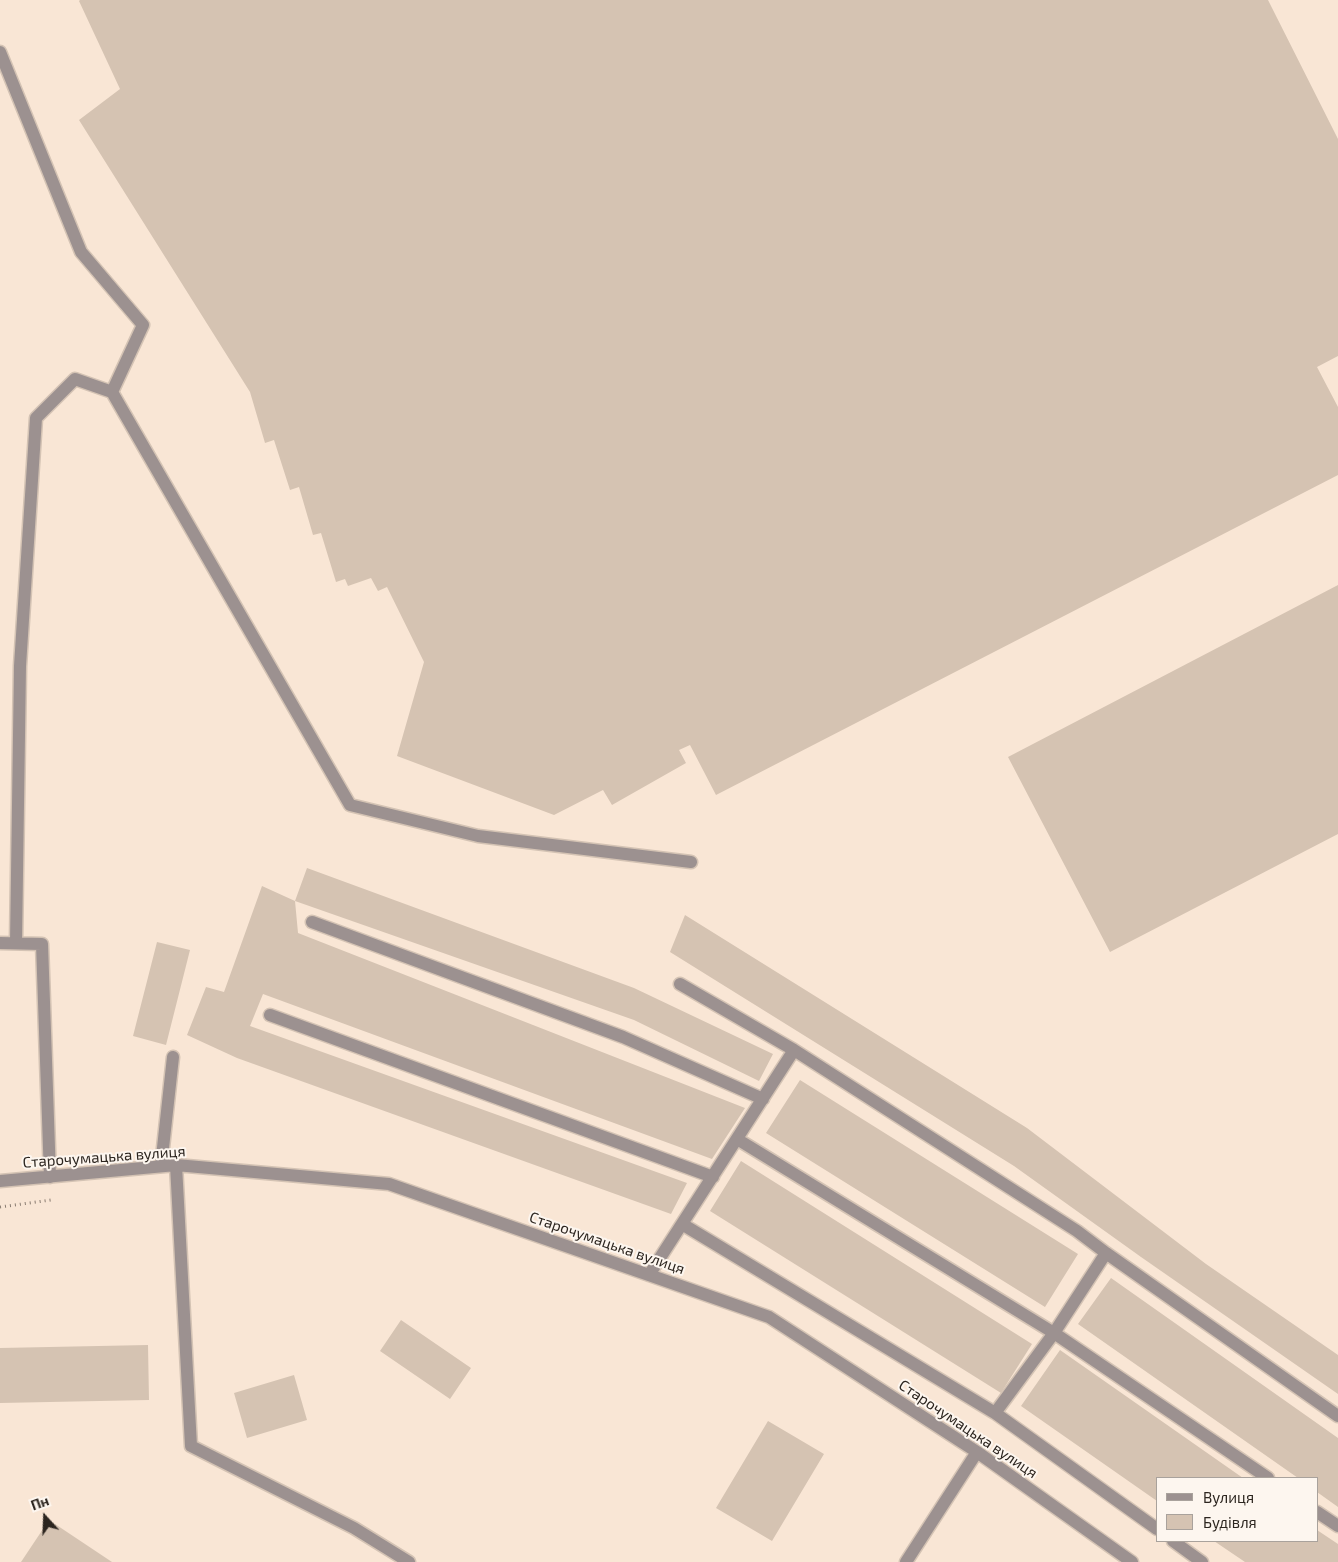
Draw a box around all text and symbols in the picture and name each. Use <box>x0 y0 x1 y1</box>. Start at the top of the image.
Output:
street label: Старочумацька вулиця <box>22 1142 186 1172</box>
street label: Старочумацька вулиця <box>527 1208 687 1278</box>
street label: Старочумацька вулиця <box>895 1376 1041 1482</box>
legend <box>1156 1477 1318 1542</box>
text: Вулиця <box>1203 1488 1254 1506</box>
text: Пн <box>28 1491 51 1514</box>
north arrow <box>20 1492 70 1542</box>
text: Будівля <box>1203 1513 1257 1531</box>

